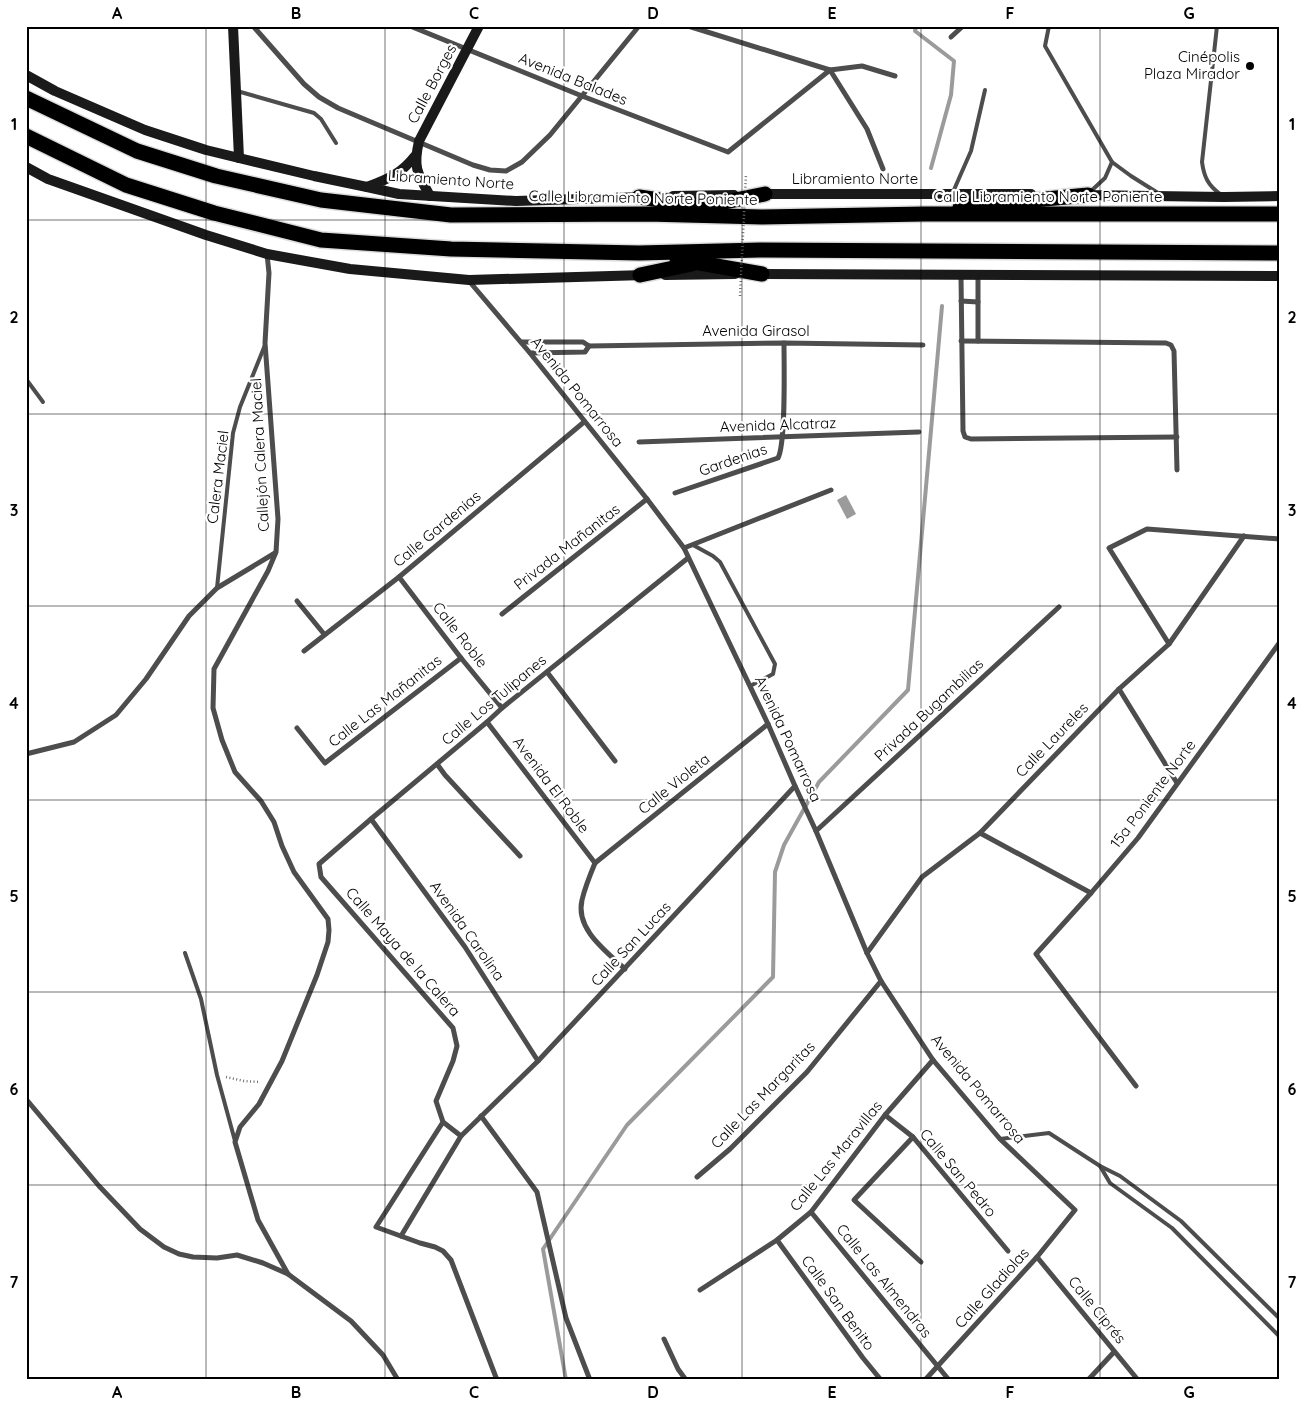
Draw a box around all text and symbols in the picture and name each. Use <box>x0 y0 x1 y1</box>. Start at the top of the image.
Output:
text: A <box>112 3 123 23</box>
text: B <box>291 3 301 23</box>
text: C <box>469 3 479 23</box>
text: D <box>647 3 659 23</box>
text: E <box>827 3 837 23</box>
text: F <box>1006 3 1015 23</box>
text: G <box>1183 3 1195 23</box>
street label: Calle Borges <box>403 41 460 127</box>
place label: Cinépolis Plaza Mirador <box>1144 47 1240 83</box>
street label: Avenida Balades <box>516 48 630 109</box>
marker: Cinépolis Plaza Mirador <box>1244 60 1256 72</box>
text: 1 <box>11 114 17 134</box>
text: 1 <box>1289 114 1295 134</box>
street label: Libramiento Norte <box>387 166 515 193</box>
street label: Libramiento Norte <box>792 169 918 188</box>
street label: Calle Libramiento Norte Poniente <box>528 186 758 209</box>
street label: Calle Libramiento Norte Poniente <box>933 187 1163 206</box>
text: 2 <box>9 307 19 327</box>
text: 2 <box>1287 307 1297 327</box>
street label: Avenida Girasol <box>702 321 810 340</box>
street label: Avenida Pomarrosa <box>527 333 628 451</box>
street label: Callejón Calera Maciel <box>246 378 273 532</box>
street label: Avenida Alcatraz <box>719 413 837 436</box>
street label: Calera Maciel <box>202 429 233 525</box>
street label: Gardenias <box>696 439 769 480</box>
street label: Calle Gardenias <box>389 486 485 571</box>
street label: Privada Mañanitas <box>510 499 624 594</box>
text: 3 <box>10 500 18 520</box>
text: 3 <box>1288 500 1296 520</box>
street label: Calle Roble <box>429 598 492 671</box>
street label: Calle Las Mañanitas <box>324 650 445 751</box>
street label: Calle Los Tulipanes <box>437 650 550 749</box>
street label: Privada Bugambilias <box>870 654 987 765</box>
street label: Avenida Pomarrosa <box>751 673 826 805</box>
text: 4 <box>9 693 19 713</box>
text: 4 <box>1287 693 1297 713</box>
street label: Calle Laureles <box>1011 698 1092 781</box>
street label: Avenida El Roble <box>509 733 594 837</box>
street label: 15a Poniente Norte <box>1106 736 1199 852</box>
street label: Calle Violeta <box>634 749 713 818</box>
street label: Avenida Carolina <box>426 877 509 984</box>
street label: Calle Maya de la Calera <box>342 883 465 1020</box>
text: 5 <box>9 886 19 906</box>
text: 5 <box>1287 886 1297 906</box>
street label: Calle San Lucas <box>587 897 675 990</box>
street label: Avenida Pomarrosa <box>927 1030 1030 1147</box>
street label: Calle Las Margaritas <box>706 1037 819 1152</box>
text: 6 <box>10 1079 19 1099</box>
text: 6 <box>1288 1079 1297 1099</box>
street label: Calle Las Maravillas <box>785 1097 886 1215</box>
street label: Calle San Pedro <box>916 1125 1001 1221</box>
street label: Calle Las Almendras <box>833 1220 936 1342</box>
street label: Calle Gladiolas <box>950 1243 1033 1332</box>
street label: Calle San Benito <box>798 1252 879 1354</box>
text: 7 <box>10 1272 19 1292</box>
street label: Calle Ciprés <box>1064 1272 1130 1347</box>
text: 7 <box>1288 1272 1297 1292</box>
text: A <box>112 1382 123 1402</box>
text: B <box>291 1382 301 1402</box>
text: C <box>469 1382 479 1402</box>
text: D <box>647 1382 659 1402</box>
text: E <box>827 1382 837 1402</box>
text: F <box>1006 1382 1015 1402</box>
text: G <box>1183 1382 1195 1402</box>

